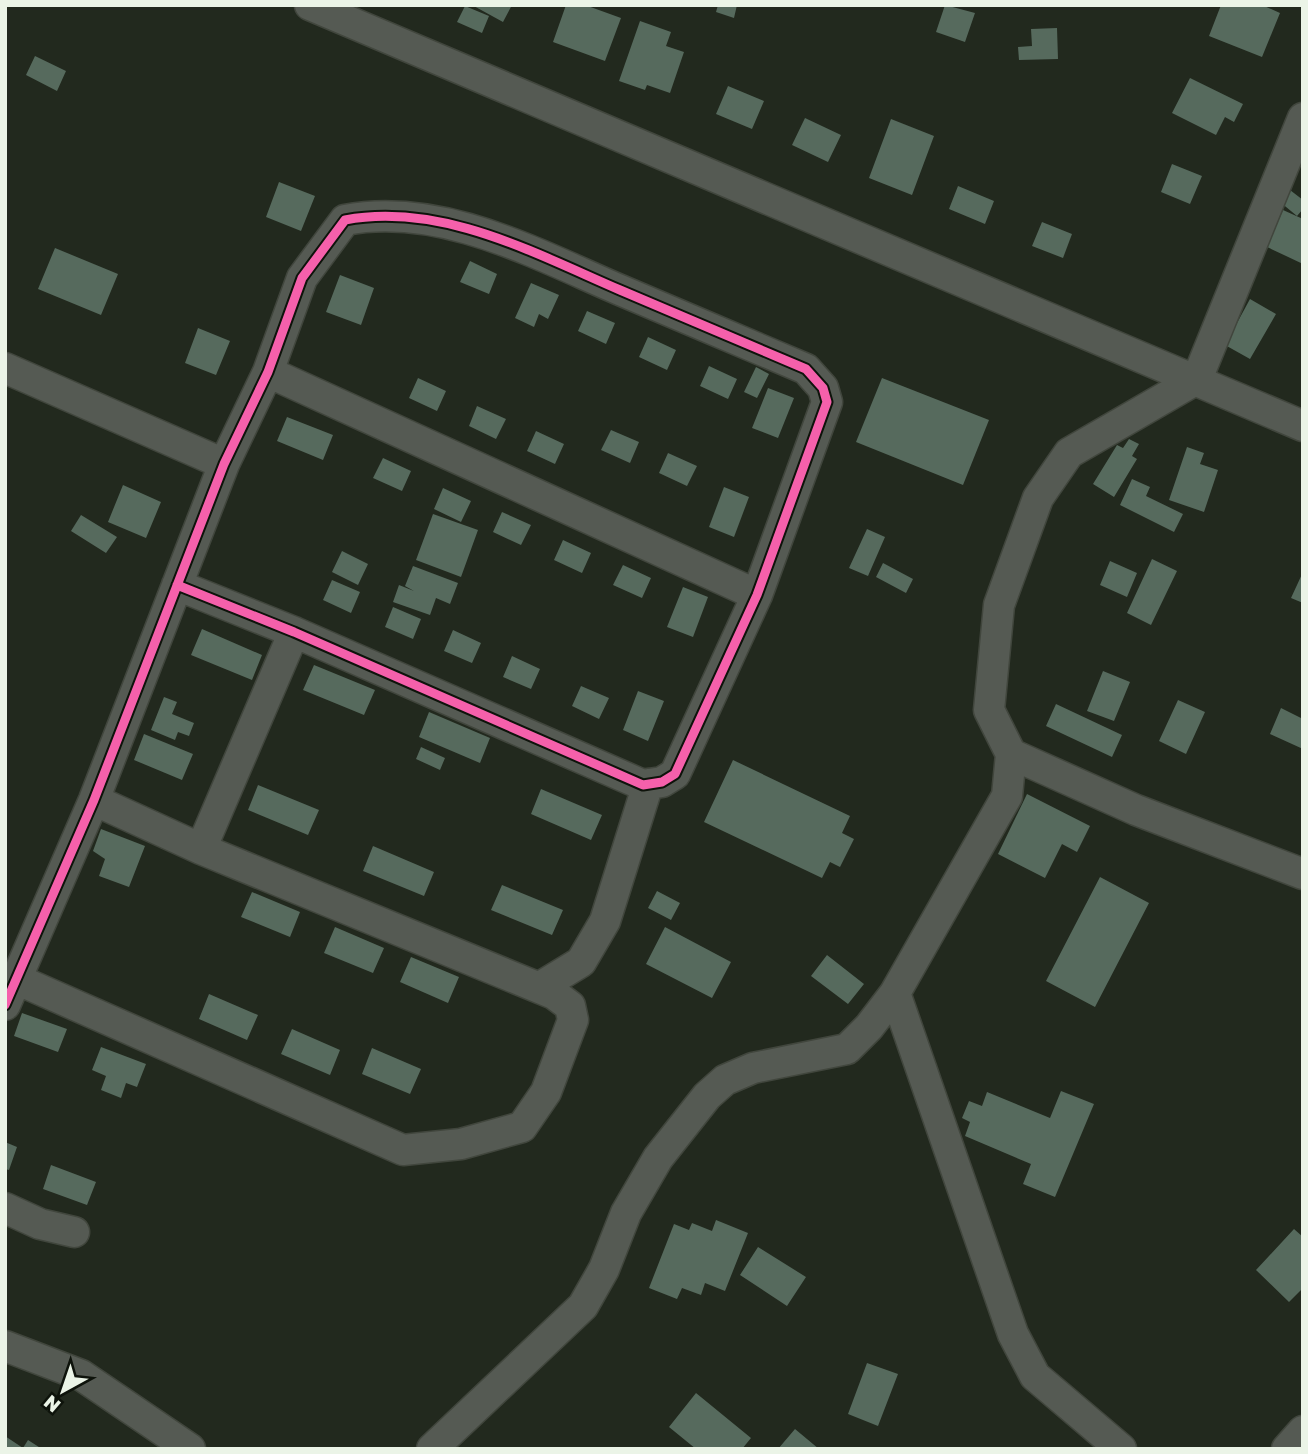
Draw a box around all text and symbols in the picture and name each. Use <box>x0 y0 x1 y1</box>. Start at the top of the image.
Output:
north arrow <box>28 1356 98 1426</box>
text: N <box>39 1391 65 1418</box>

